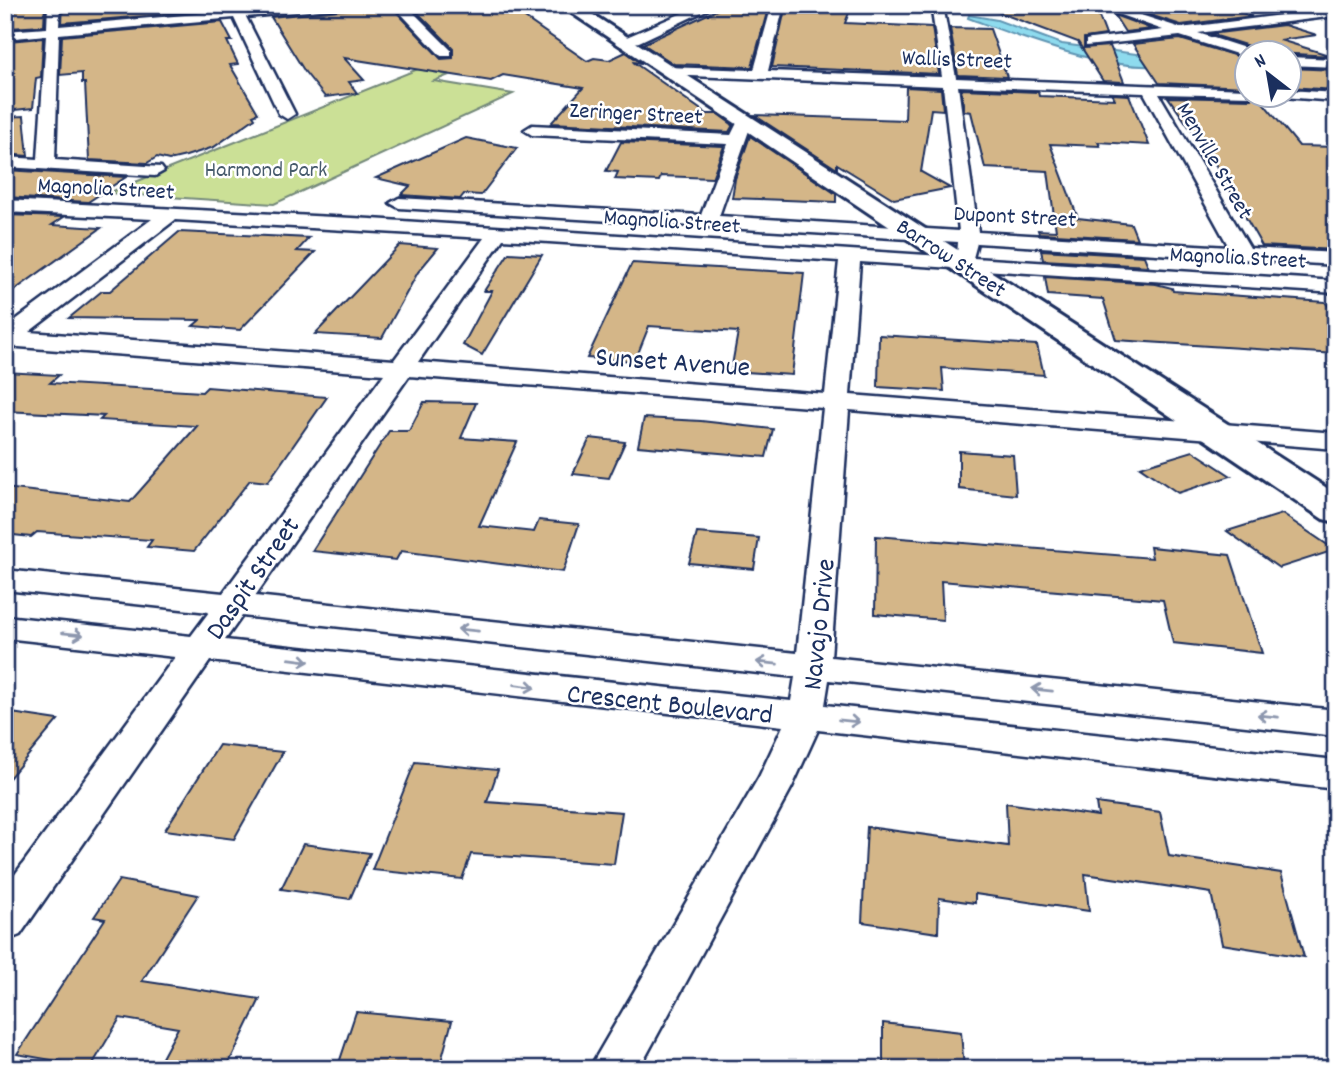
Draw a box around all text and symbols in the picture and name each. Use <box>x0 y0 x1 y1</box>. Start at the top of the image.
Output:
north arrow <box>1232 38 1302 108</box>
street label: Wallis Street <box>901 43 1012 80</box>
text: N <box>1250 48 1272 76</box>
street label: Zeringer Street <box>568 96 703 135</box>
street label: Menville Street <box>1166 97 1260 226</box>
park label: Harmond Park <box>204 155 328 188</box>
street label: Magnolia Street <box>37 170 175 211</box>
street label: Dupont Street <box>953 199 1077 238</box>
street label: Magnolia Street <box>602 202 741 245</box>
street label: Barrow Street <box>889 212 1011 308</box>
street label: Magnolia Street <box>1169 239 1307 280</box>
street label: Sunset Avenue <box>594 340 751 390</box>
street label: Daspit Street <box>198 510 312 650</box>
street label: Navajo Drive <box>795 557 849 692</box>
one-way arrow <box>457 623 479 636</box>
one-way arrow <box>61 628 84 641</box>
one-way arrow <box>287 653 310 666</box>
one-way arrow <box>756 656 779 669</box>
street label: Crescent Boulevard <box>565 676 774 738</box>
one-way arrow <box>513 680 536 693</box>
one-way arrow <box>1031 684 1054 697</box>
one-way arrow <box>1257 709 1280 722</box>
one-way arrow <box>837 715 860 728</box>

